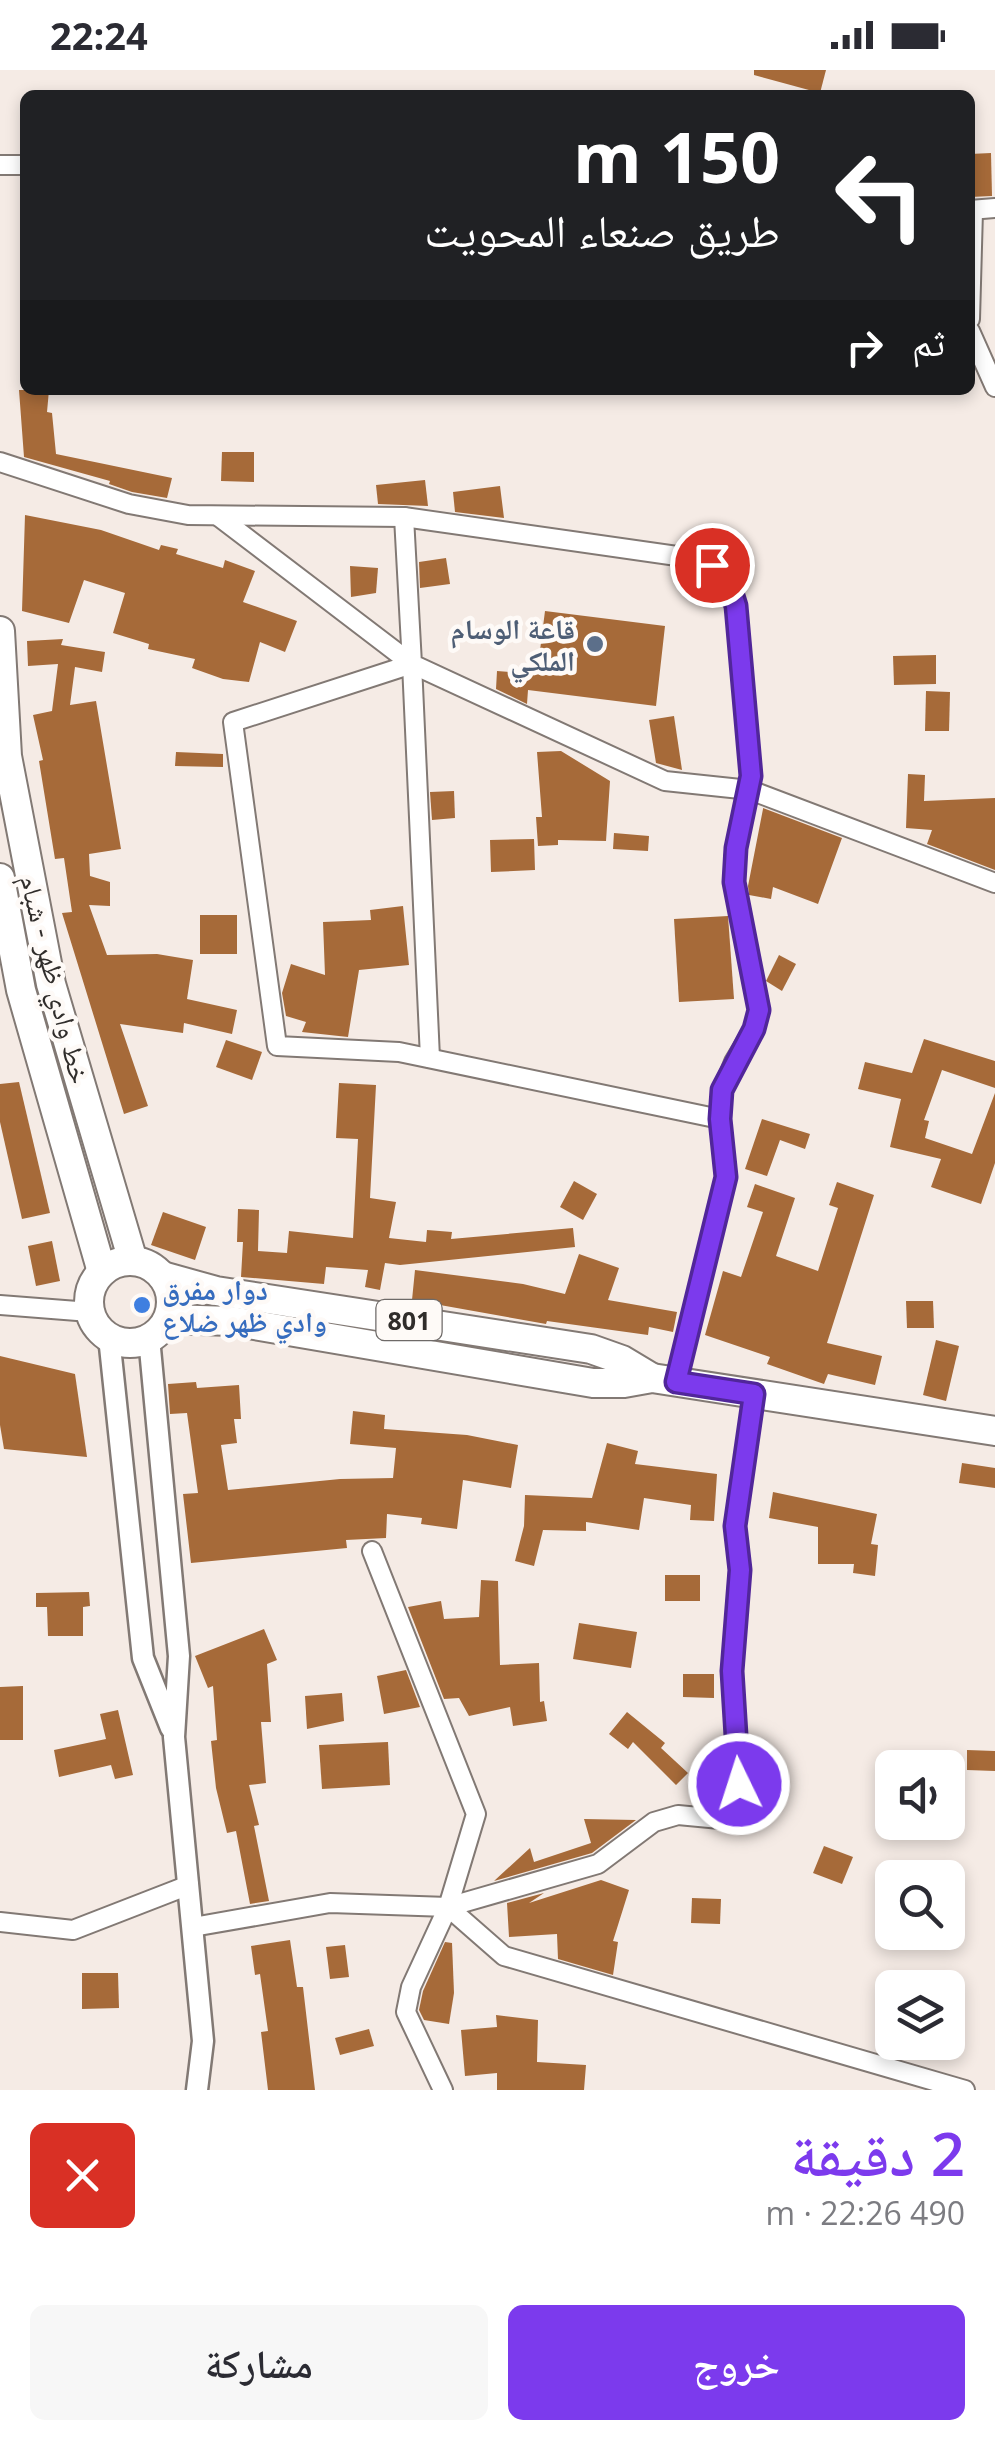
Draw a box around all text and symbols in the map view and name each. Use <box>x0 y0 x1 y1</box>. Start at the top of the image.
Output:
text: 22:24 <box>50 9 148 61</box>
text: 150 m <box>573 108 780 204</box>
icon: left <box>815 130 945 260</box>
text: طريق صنعاء المحويت <box>424 199 780 260</box>
text: ثم <box>912 315 945 367</box>
icon: right <box>837 320 892 375</box>
pin <box>670 523 755 608</box>
icon: arrive <box>685 538 740 593</box>
place label: قاعة الوسام الملكي <box>451 609 575 684</box>
marker: قاعة الوسام الملكي <box>584 633 606 655</box>
street label: خط وادي ظهر - شبام <box>7 871 100 1089</box>
place label: دوار مفرق وادي ظهر ضلاع <box>162 1270 327 1345</box>
marker: دوار مفرق وادي ظهر ضلاع <box>131 1294 153 1316</box>
road number: 801 <box>376 1300 442 1340</box>
position arrow <box>687 1732 791 1836</box>
map controls <box>875 1750 965 2060</box>
button: sound <box>875 1750 965 1840</box>
button: search <box>875 1860 965 1950</box>
button: layers <box>875 1970 965 2060</box>
text: 2 دقيقة <box>790 2112 965 2194</box>
button: close <box>30 2123 135 2228</box>
text: 490 m · 22:26 <box>766 2191 965 2234</box>
button: مشاركة <box>30 2305 488 2420</box>
button: خروج <box>508 2305 965 2420</box>

